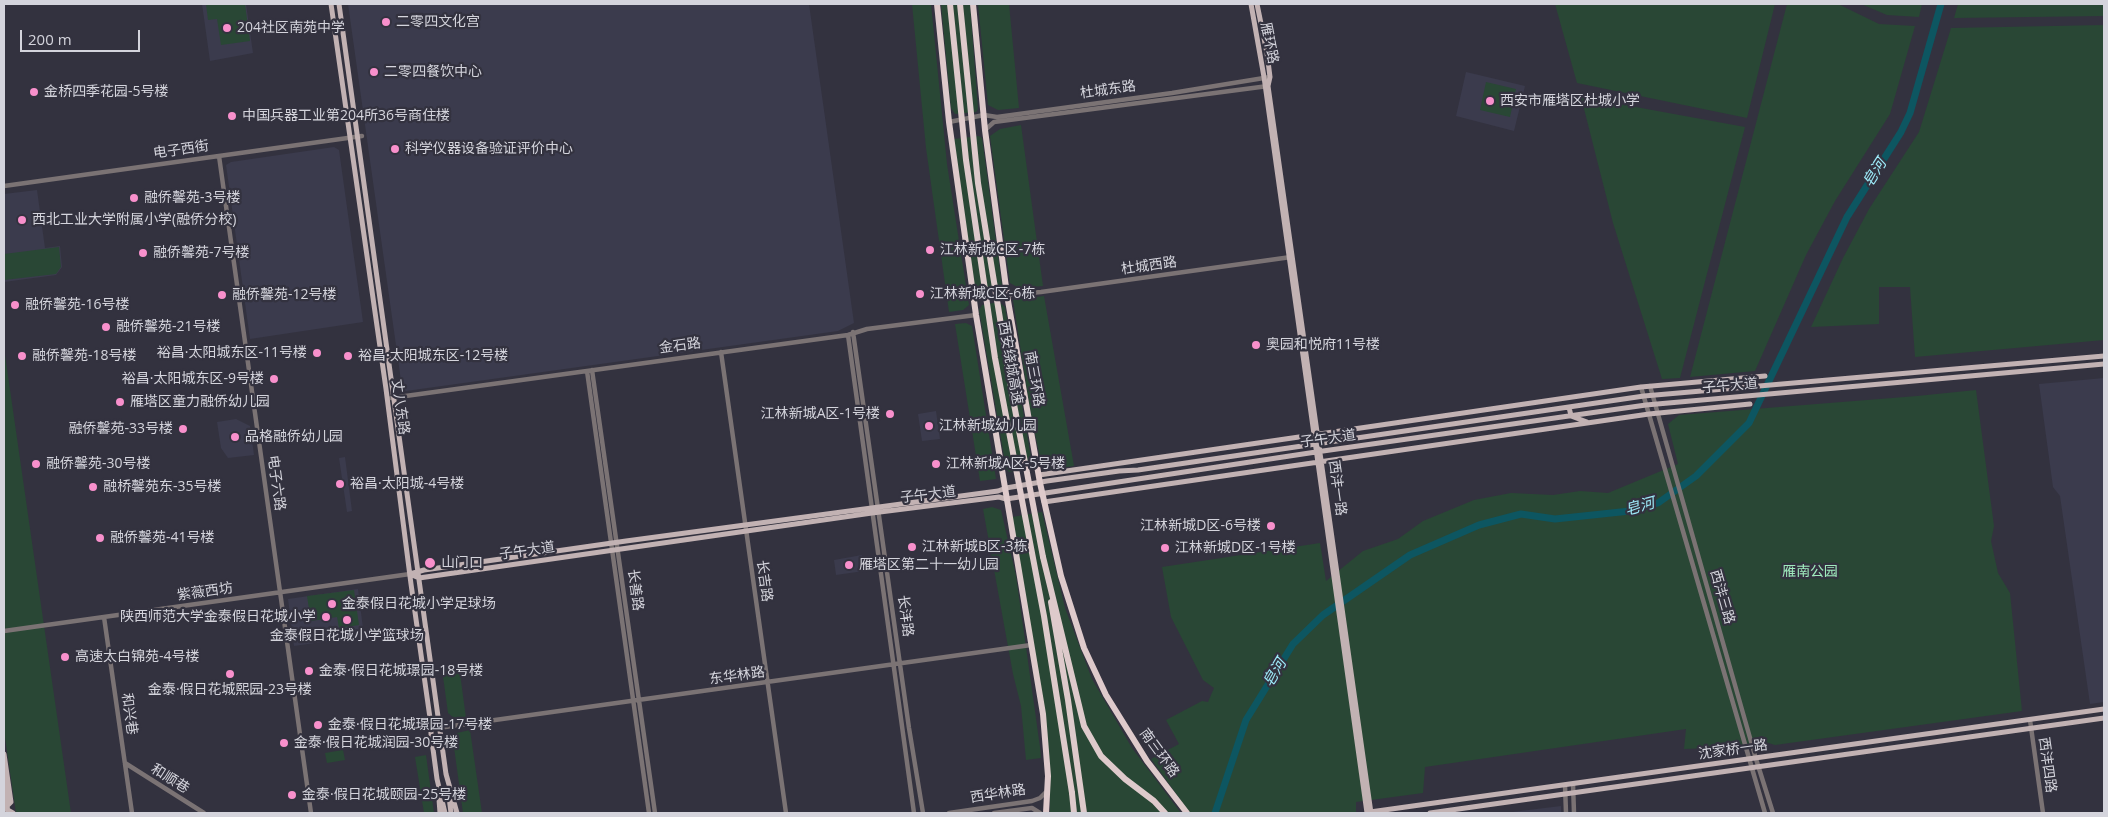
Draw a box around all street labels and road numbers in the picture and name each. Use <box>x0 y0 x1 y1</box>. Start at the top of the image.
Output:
street label: 雁环路 <box>1257 21 1281 65</box>
street label: 杜城东路 <box>1079 78 1137 102</box>
street label: 电子西街 <box>152 138 210 162</box>
street label: 杜城西路 <box>1120 254 1178 278</box>
street label: 西安绕城高速 <box>994 320 1026 406</box>
street label: 金石路 <box>658 335 702 357</box>
street label: 南三环路 <box>1021 350 1047 408</box>
street label: 子午大道 <box>1701 375 1759 397</box>
street label: 丈八东路 <box>388 378 412 436</box>
street label: 子午大道 <box>1299 427 1357 451</box>
street label: 电子六路 <box>264 454 288 512</box>
street label: 西沣一路 <box>1325 459 1349 517</box>
street label: 子午大道 <box>899 483 957 507</box>
street label: 子午大道 <box>498 539 556 563</box>
street label: 长吉路 <box>753 559 775 603</box>
street label: 长善路 <box>624 568 646 612</box>
street label: 西沣三路 <box>1706 568 1738 626</box>
street label: 紫薇西坊 <box>176 580 234 604</box>
street label: 长沣路 <box>894 594 916 638</box>
street label: 东华林路 <box>708 664 766 688</box>
street label: 和兴巷 <box>118 692 140 736</box>
street label: 南三环路 <box>1136 725 1182 781</box>
street label: 西沣四路 <box>2035 736 2059 794</box>
street label: 沈家桥一路 <box>1697 737 1769 763</box>
street label: 和顺巷 <box>148 761 192 797</box>
street label: 西华林路 <box>969 781 1027 807</box>

